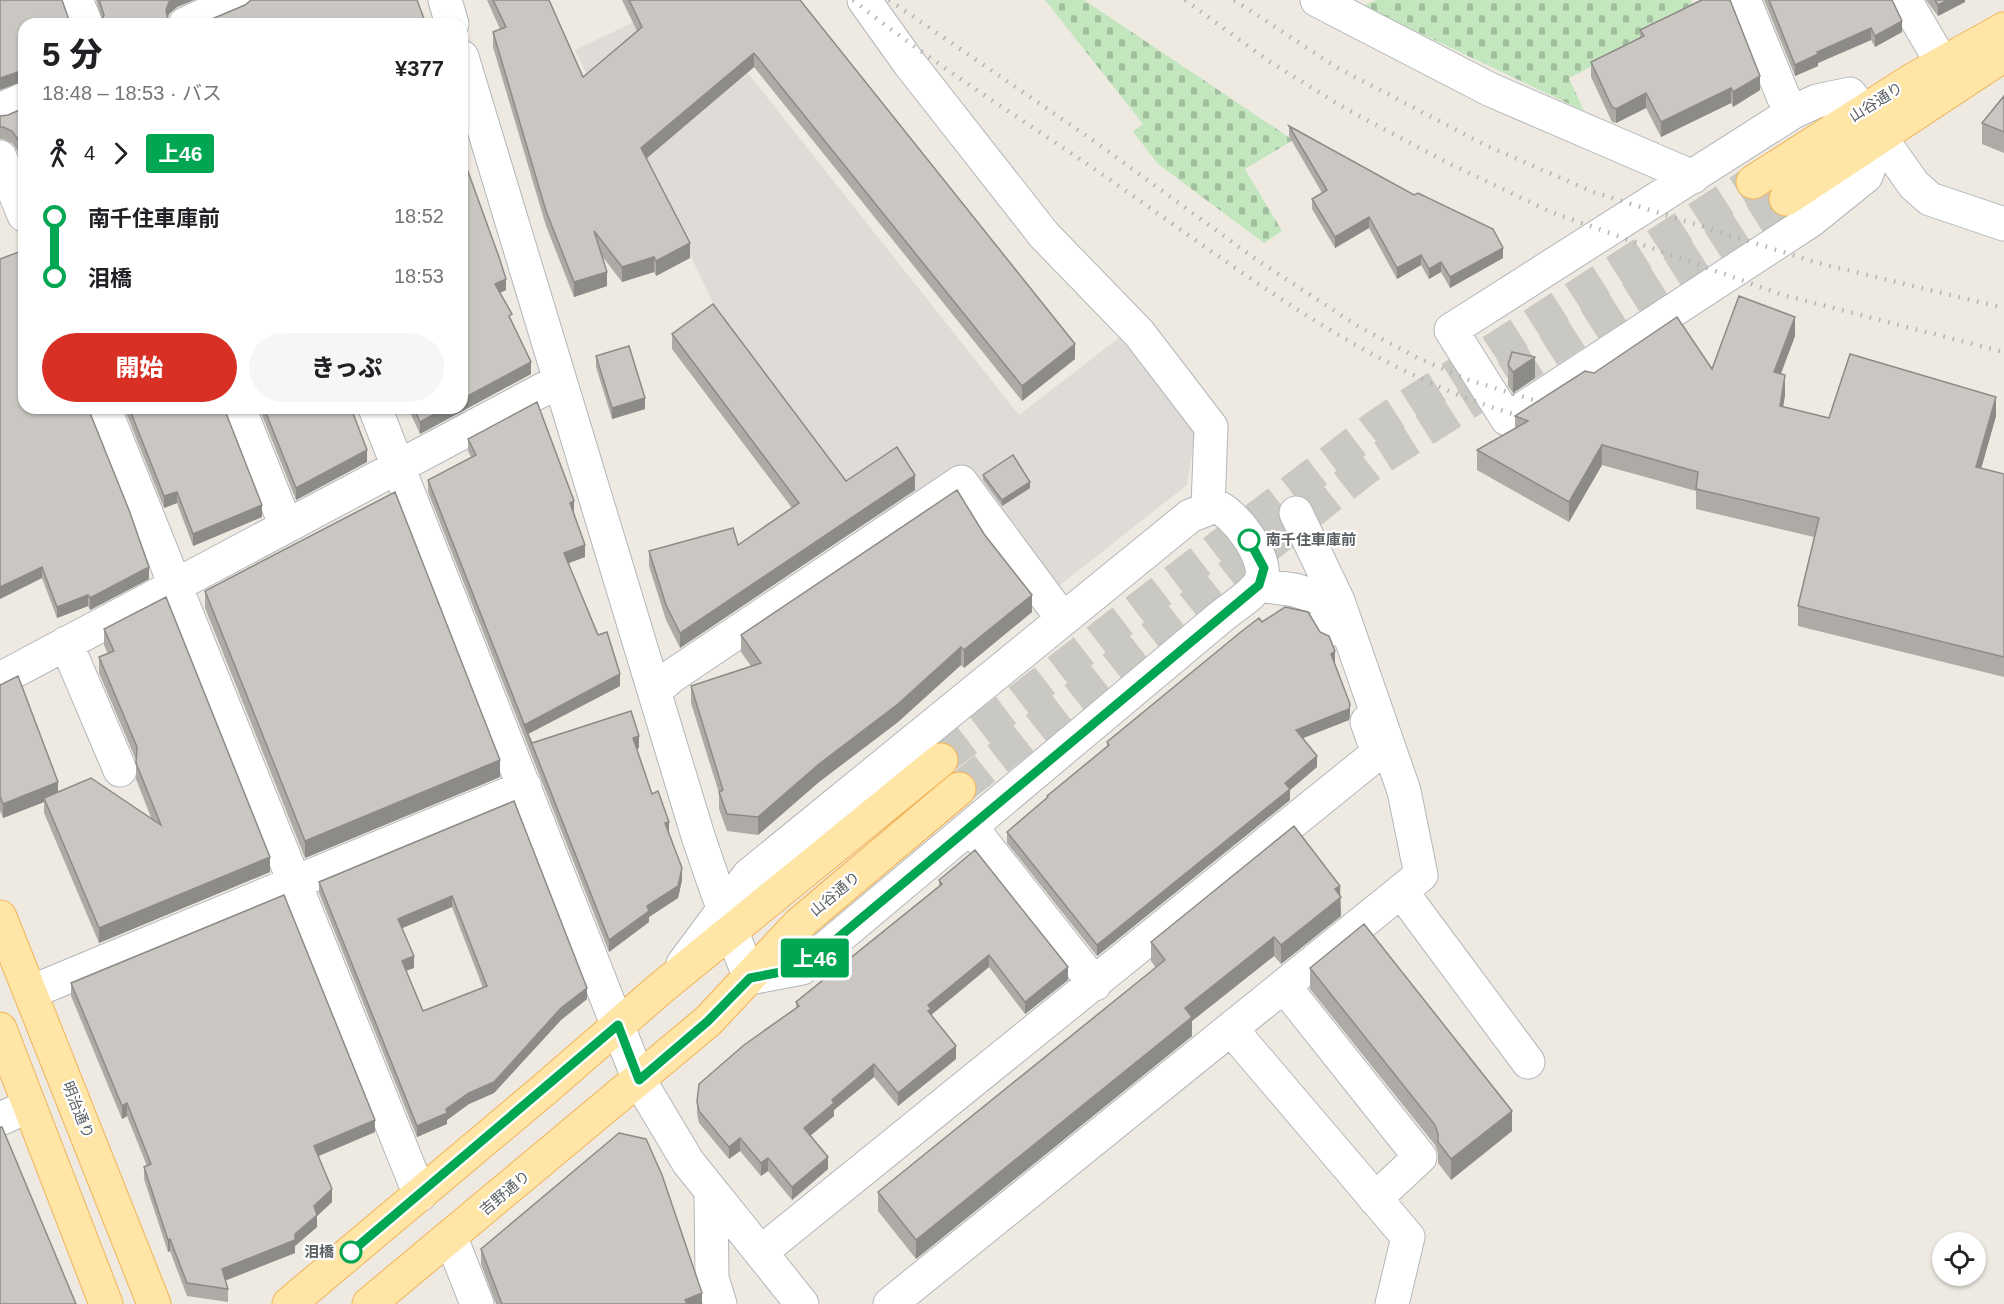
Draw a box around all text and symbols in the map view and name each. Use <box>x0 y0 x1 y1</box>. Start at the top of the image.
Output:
text: 5 分 <box>42 36 103 73</box>
text: ¥377 <box>395 56 444 81</box>
street label: 山谷通り <box>1846 78 1906 125</box>
text: 18:48 – 18:53 · バス <box>42 82 222 104</box>
icon: walk <box>42 137 75 170</box>
icon: forward <box>104 137 137 170</box>
text: 4 <box>84 142 95 164</box>
text: 上46 <box>158 142 202 165</box>
text: 18:52 <box>394 205 444 227</box>
text: 南千住車庫前 <box>88 206 220 231</box>
text: 18:53 <box>394 265 444 287</box>
text: 泪橋 <box>88 266 132 291</box>
button: 開始 <box>42 333 237 402</box>
button: きっぷ <box>249 333 444 402</box>
marker: 南千住車庫前 <box>1238 529 1260 551</box>
place label: 南千住車庫前 <box>1266 531 1356 548</box>
street label: 山谷通り <box>806 868 863 919</box>
line badge: 上46 <box>780 938 850 978</box>
text: 上46 <box>793 947 837 970</box>
street label: 明治通り <box>59 1079 98 1141</box>
street label: 吉野通り <box>476 1167 533 1218</box>
map controls <box>1932 1232 1986 1286</box>
button: locate <box>1932 1232 1986 1286</box>
marker: 泪橋 <box>340 1241 362 1263</box>
place label: 泪橋 <box>304 1243 335 1260</box>

